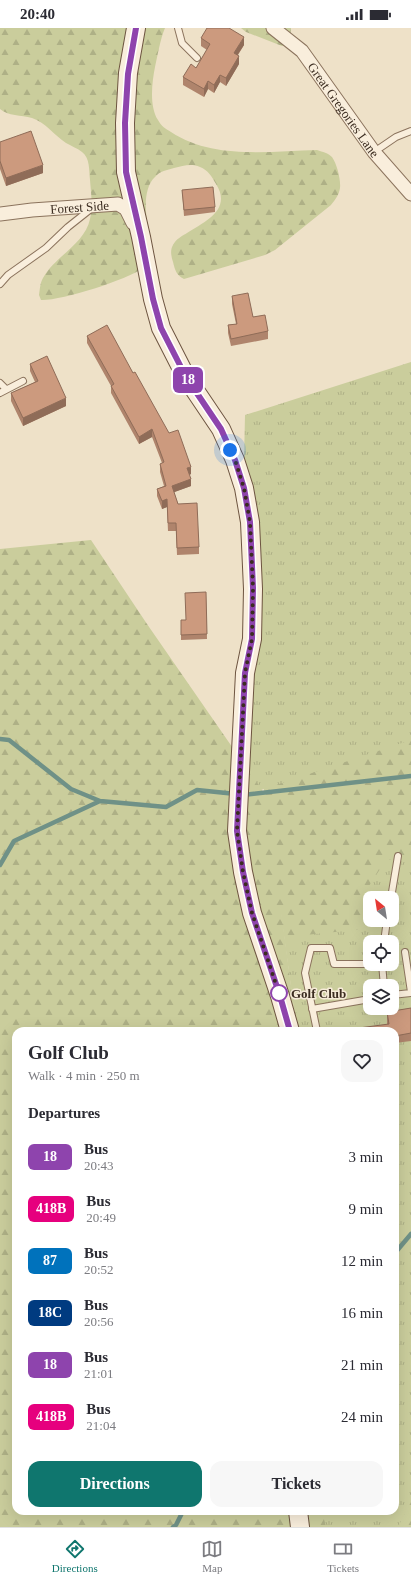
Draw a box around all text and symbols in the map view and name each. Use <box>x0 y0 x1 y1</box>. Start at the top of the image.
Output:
text: 20:40 <box>20 6 55 22</box>
street label: Great Gregories Lane <box>305 59 383 160</box>
street label: Forest Side <box>50 197 110 216</box>
line badge: 18 <box>170 367 206 393</box>
text: 18 <box>181 372 195 387</box>
your location <box>220 440 240 460</box>
north arrow <box>363 891 399 927</box>
map controls <box>363 891 399 1015</box>
button: locate <box>363 935 399 971</box>
button: layers <box>363 979 399 1015</box>
marker: Golf Club <box>270 984 288 1002</box>
place label: Golf Club <box>291 986 346 1001</box>
button: heart <box>341 1040 383 1082</box>
text: Golf Club <box>28 1042 109 1063</box>
text: Walk · 4 min · 250 m <box>28 1068 140 1083</box>
text: Departures <box>28 1105 100 1121</box>
text: Bus <box>84 1141 108 1157</box>
text: 18 <box>43 1149 57 1164</box>
text: 3 min <box>348 1149 383 1165</box>
text: 20:43 <box>84 1158 114 1173</box>
text: Bus <box>86 1193 111 1209</box>
text: 418B <box>36 1201 66 1216</box>
text: 9 min <box>348 1201 383 1217</box>
text: 20:49 <box>86 1210 116 1225</box>
text: Bus <box>84 1245 108 1261</box>
text: 87 <box>43 1253 57 1268</box>
text: 12 min <box>341 1253 383 1269</box>
text: 20:52 <box>84 1262 114 1277</box>
text: Bus <box>84 1297 108 1313</box>
text: 18C <box>38 1305 62 1320</box>
text: 16 min <box>341 1305 383 1321</box>
text: 20:56 <box>84 1314 114 1329</box>
text: Bus <box>84 1349 108 1365</box>
text: 18 <box>43 1357 57 1372</box>
text: 21 min <box>341 1357 383 1373</box>
text: 21:01 <box>84 1366 114 1381</box>
text: Bus <box>86 1401 111 1417</box>
text: 418B <box>36 1409 66 1424</box>
text: 24 min <box>341 1409 383 1425</box>
text: 21:04 <box>86 1418 116 1433</box>
button: Directions <box>28 1461 202 1507</box>
button: Tickets <box>210 1461 383 1507</box>
tab: Directions <box>52 1538 98 1574</box>
tab: Map <box>201 1538 223 1574</box>
tab: Tickets <box>327 1538 359 1574</box>

